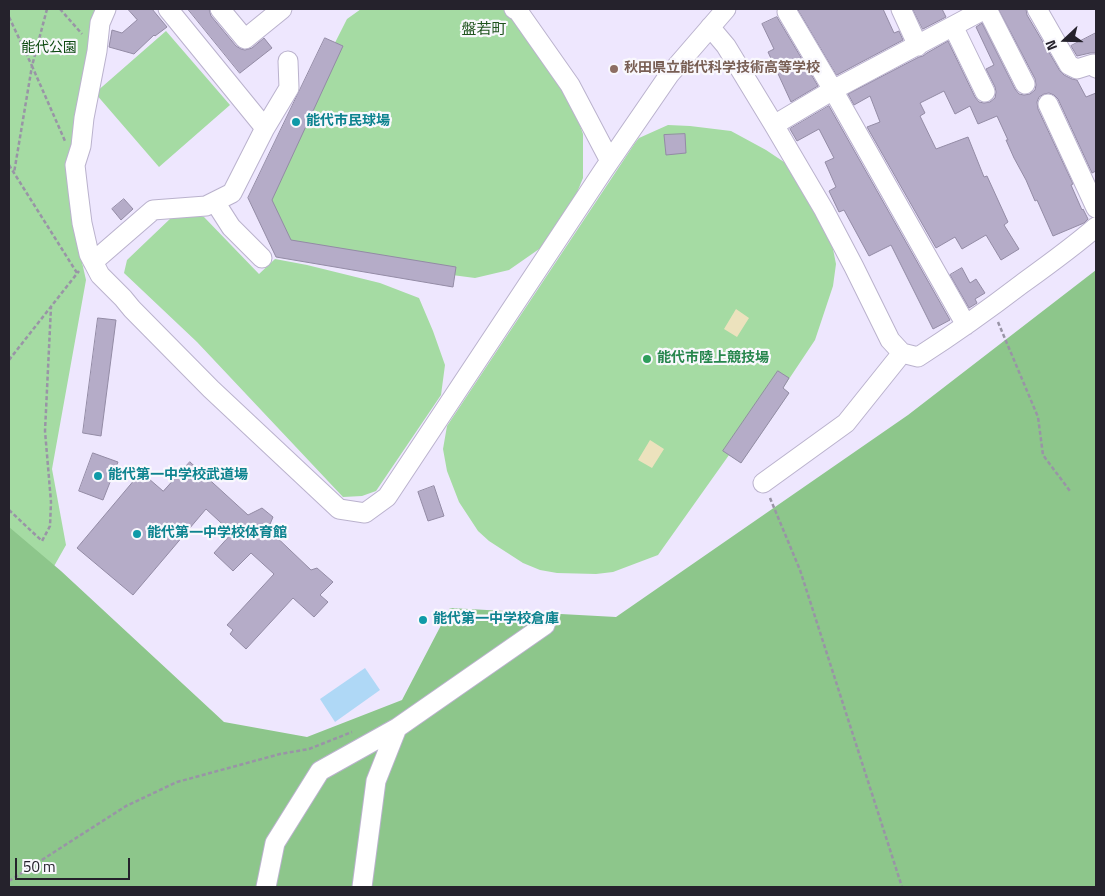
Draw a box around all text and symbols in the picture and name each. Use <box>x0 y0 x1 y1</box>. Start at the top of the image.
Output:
north arrow <box>1040 15 1090 65</box>
district label: 盤若町 <box>462 21 506 39</box>
text: N <box>1039 37 1062 54</box>
park label: 能代公園 <box>21 41 77 57</box>
place label: 秋田県立能代科学技術高等学校 <box>624 61 820 77</box>
marker: 秋田県立能代科学技術高等学校 <box>608 63 620 75</box>
place label: 能代市民球場 <box>306 114 390 130</box>
marker: 能代市民球場 <box>290 116 302 128</box>
place label: 能代市陸上競技場 <box>657 351 769 367</box>
marker: 能代市陸上競技場 <box>641 353 653 365</box>
place label: 能代第一中学校武道場 <box>108 468 248 484</box>
marker: 能代第一中学校武道場 <box>92 470 104 482</box>
place label: 能代第一中学校体育館 <box>147 526 287 542</box>
marker: 能代第一中学校体育館 <box>131 528 143 540</box>
place label: 能代第一中学校倉庫 <box>433 612 559 628</box>
marker: 能代第一中学校倉庫 <box>417 614 429 626</box>
scale bar <box>18 848 132 880</box>
text: 50 m <box>23 855 56 878</box>

